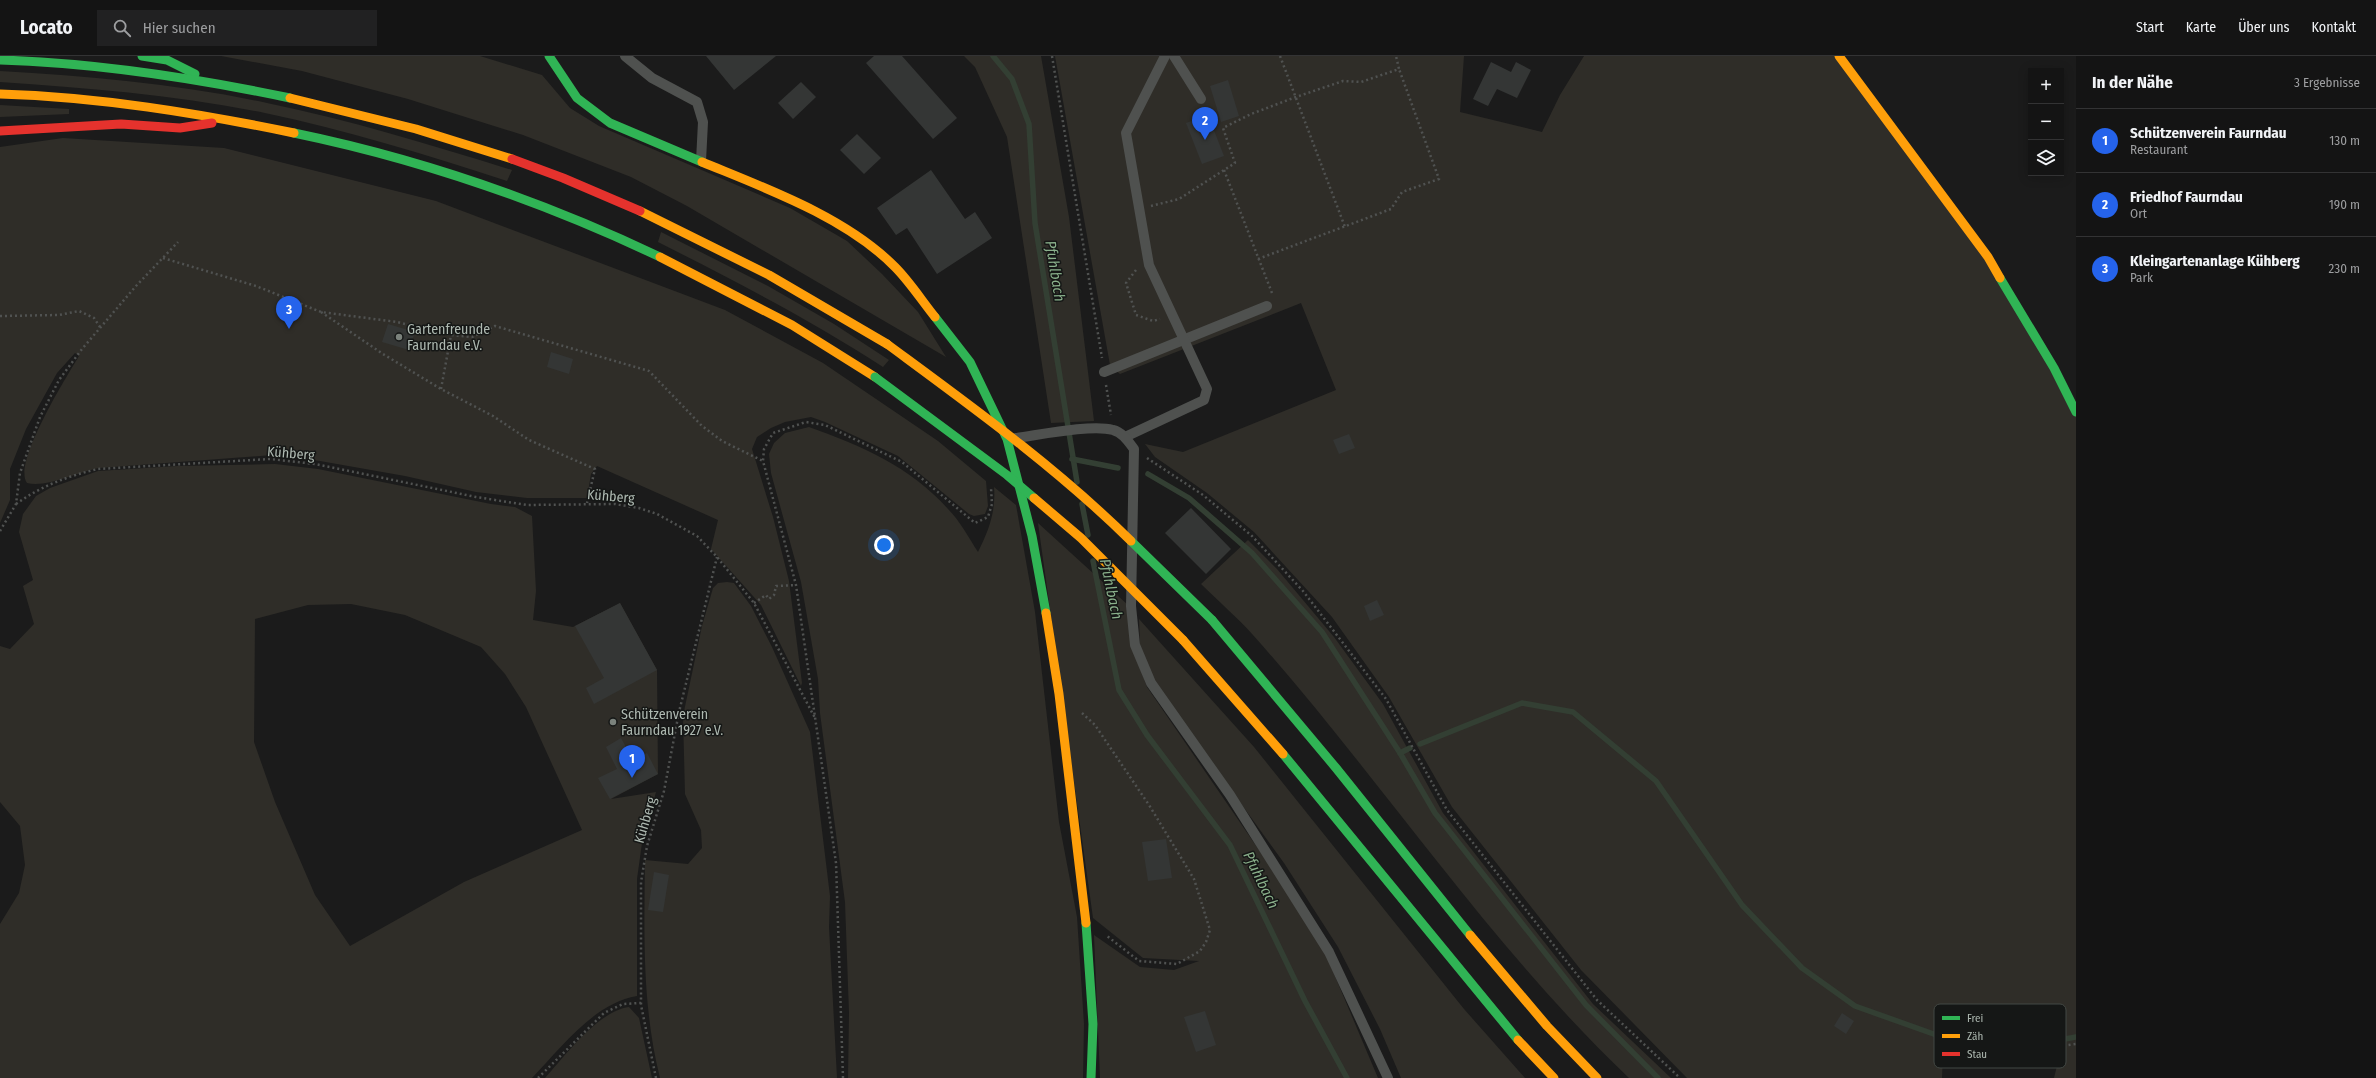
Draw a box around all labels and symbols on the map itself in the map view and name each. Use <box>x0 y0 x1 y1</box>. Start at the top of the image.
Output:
pin: 2 <box>1192 107 1218 140</box>
water label: Pfuhlbach <box>1041 239 1069 303</box>
pin: 3 <box>276 296 302 329</box>
place label: Gartenfreunde Faurndau e.V. <box>407 321 490 354</box>
marker: Gartenfreunde Faurndau e.V. <box>394 332 404 342</box>
street label: Kühberg <box>266 443 316 464</box>
street label: Kühberg <box>586 486 636 507</box>
your location <box>874 535 894 555</box>
water label: Pfuhlbach <box>1096 557 1126 621</box>
place label: Schützenverein Faurndau 1927 e.V. <box>621 706 723 739</box>
marker: Schützenverein Faurndau 1927 e.V. <box>608 717 618 727</box>
pin: 1 <box>619 745 645 778</box>
street label: Kühberg <box>631 795 660 845</box>
water label: Pfuhlbach <box>1239 848 1283 912</box>
legend <box>1934 1004 2066 1068</box>
text: Frei <box>1967 1012 1983 1025</box>
text: Zäh <box>1967 1030 1983 1043</box>
text: Stau <box>1967 1048 1987 1061</box>

